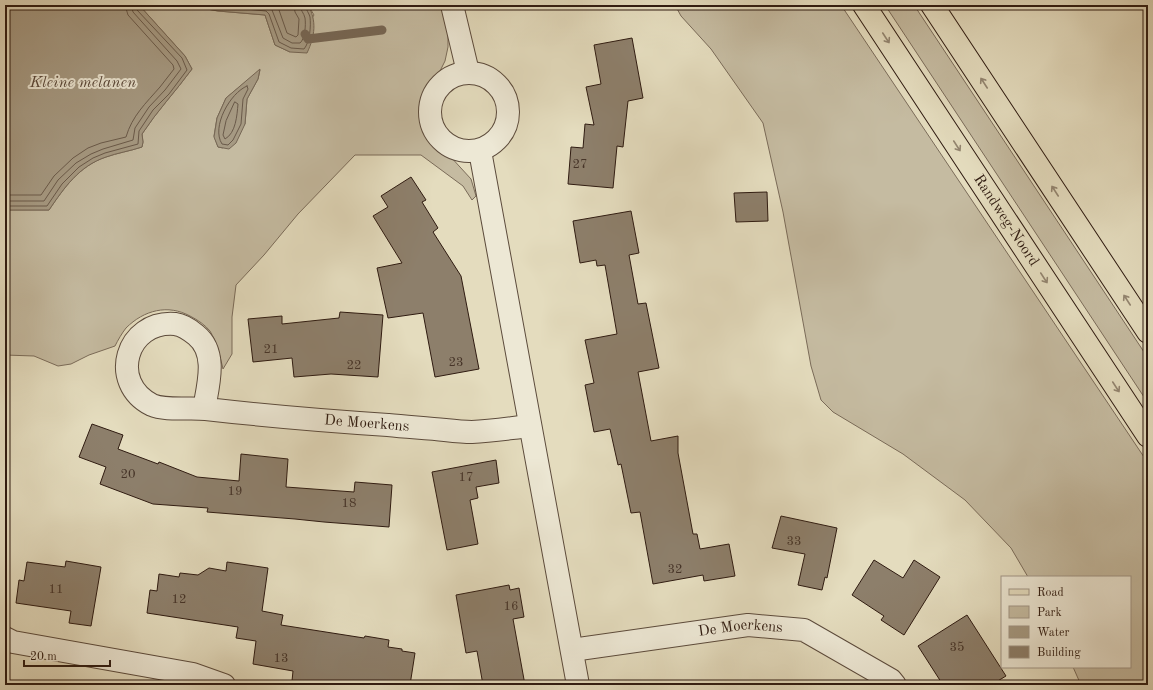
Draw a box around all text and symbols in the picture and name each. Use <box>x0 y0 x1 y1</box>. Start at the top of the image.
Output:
one-way arrow <box>881 32 890 43</box>
water label: Kleine melanen <box>29 75 136 91</box>
one-way arrow <box>979 77 987 89</box>
one-way arrow <box>953 140 961 151</box>
house number: 27 <box>572 158 588 171</box>
street label: Randweg-Noord <box>971 172 1041 269</box>
one-way arrow <box>1051 186 1059 197</box>
one-way arrow <box>1040 272 1048 283</box>
one-way arrow <box>1122 294 1130 306</box>
house number: 21 <box>263 343 279 356</box>
house number: 23 <box>448 356 464 369</box>
house number: 22 <box>346 359 362 372</box>
one-way arrow <box>1111 381 1120 392</box>
street label: De Moerkens <box>324 413 410 434</box>
house number: 20 <box>120 468 136 481</box>
house number: 17 <box>458 471 474 484</box>
house number: 19 <box>227 485 243 498</box>
house number: 18 <box>341 497 357 510</box>
house number: 33 <box>786 535 802 548</box>
house number: 32 <box>667 563 683 576</box>
legend <box>1001 576 1131 668</box>
house number: 11 <box>48 583 64 596</box>
text: Road <box>1037 587 1064 599</box>
house number: 12 <box>171 593 187 606</box>
house number: 16 <box>503 600 519 613</box>
text: Park <box>1037 607 1062 619</box>
street label: De Moerkens <box>697 617 783 640</box>
text: Water <box>1037 627 1070 639</box>
house number: 35 <box>949 641 965 654</box>
scale bar <box>24 642 110 668</box>
text: Building <box>1037 647 1081 659</box>
text: 20 m <box>30 651 57 663</box>
house number: 13 <box>273 652 289 665</box>

